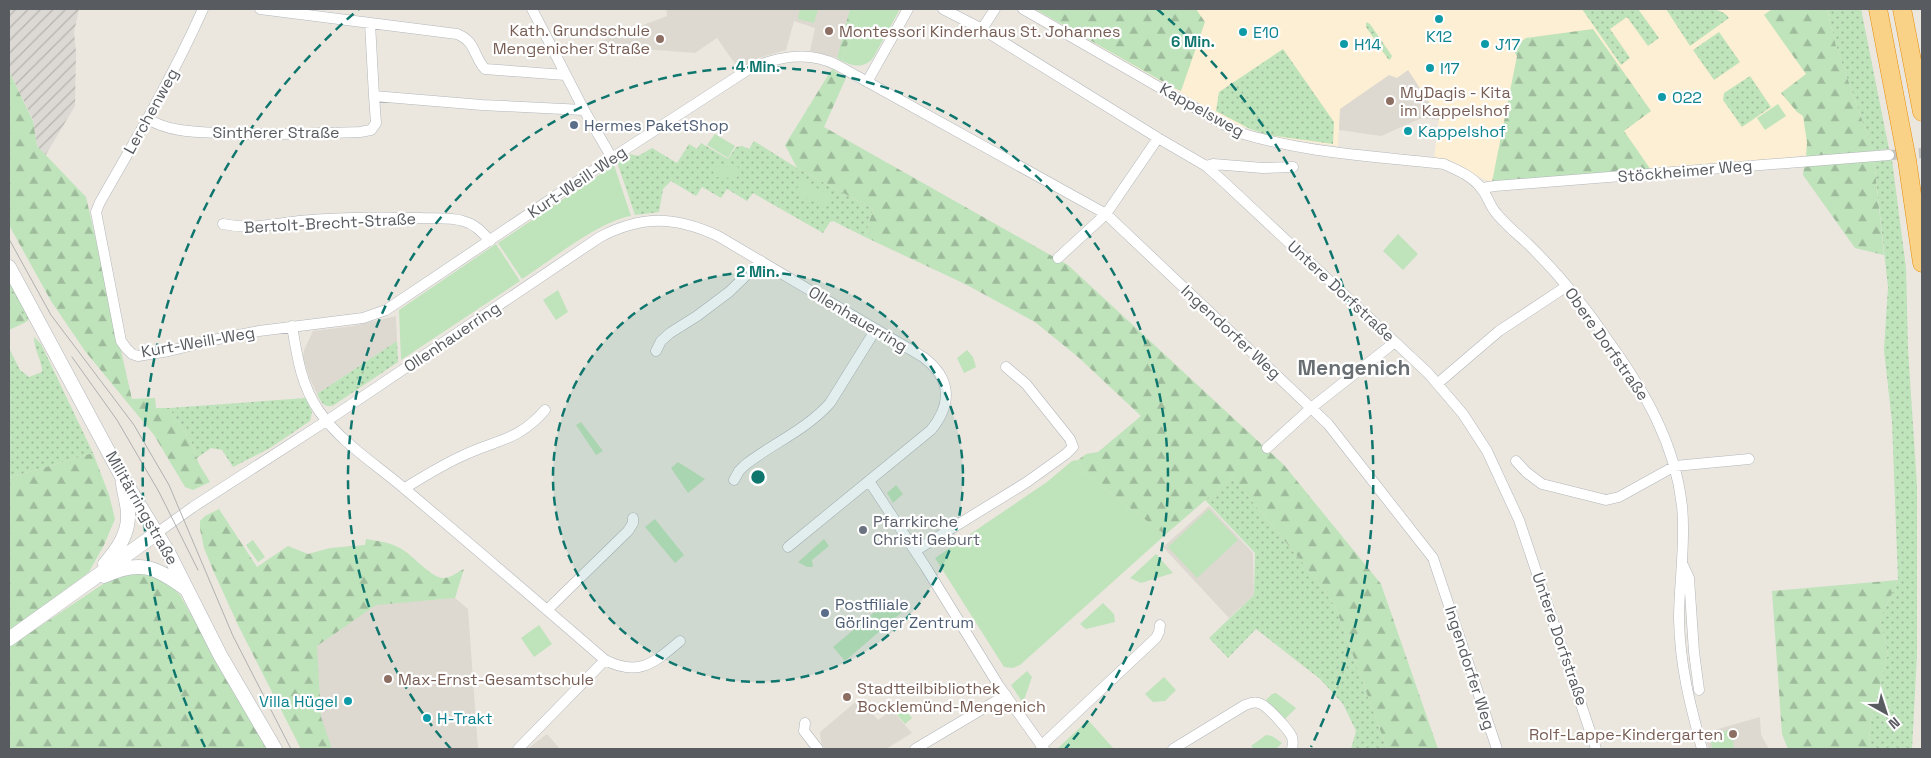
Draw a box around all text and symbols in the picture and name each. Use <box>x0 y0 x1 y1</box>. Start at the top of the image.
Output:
marker: K12 <box>1433 13 1445 25</box>
place label: Kath. Grundschule Mengenicher Straße <box>493 20 650 59</box>
place label: Montessori Kinderhaus St. Johannes <box>839 21 1120 42</box>
place label: E10 <box>1253 22 1279 43</box>
marker: Montessori Kinderhaus St. Johannes <box>823 25 835 37</box>
marker: E10 <box>1237 26 1249 38</box>
place label: K12 <box>1426 26 1452 47</box>
text: 6 Min. <box>1171 32 1215 51</box>
marker: Kath. Grundschule Mengenicher Straße <box>654 33 666 45</box>
place label: H14 <box>1354 34 1381 55</box>
place label: J17 <box>1495 34 1520 55</box>
marker: H14 <box>1338 38 1350 50</box>
marker: J17 <box>1479 38 1491 50</box>
text: 4 Min. <box>736 57 780 76</box>
place label: I17 <box>1440 58 1460 79</box>
marker: I17 <box>1424 62 1436 74</box>
street label: Lerchenweg <box>119 64 183 158</box>
street label: Kappelsweg <box>1156 78 1248 142</box>
place label: MyDagis - Kita im Kappelshof <box>1400 82 1511 121</box>
place label: O22 <box>1672 87 1702 108</box>
marker: O22 <box>1656 91 1668 103</box>
marker: MyDagis - Kita im Kappelshof <box>1384 95 1396 107</box>
place label: Hermes PaketShop <box>584 115 729 136</box>
marker: Hermes PaketShop <box>568 119 580 131</box>
place label: Kappelshof <box>1418 121 1506 142</box>
street label: Sintherer Straße <box>213 122 339 143</box>
marker: Kappelshof <box>1402 125 1414 137</box>
street label: Kurt-Weill-Weg <box>523 141 631 223</box>
street label: Stöckheimer Weg <box>1617 155 1753 187</box>
street label: Bertolt-Brecht-Straße <box>243 208 417 238</box>
street label: Untere Dorfstraße <box>1283 236 1399 346</box>
text: 2 Min. <box>736 262 780 281</box>
street label: Ingendorfer Weg <box>1177 280 1285 384</box>
street label: Ollenhauerring <box>805 281 911 357</box>
street label: Obere Dorfstraße <box>1560 283 1654 405</box>
street label: Ollenhauerring <box>400 297 504 377</box>
street label: Kurt-Weill-Weg <box>140 322 256 362</box>
district label: Mengenich <box>1298 354 1410 381</box>
street label: Militärringstraße <box>101 447 183 569</box>
centre of rings <box>749 468 767 486</box>
place label: Pfarrkirche Christi Geburt <box>873 511 980 550</box>
marker: Pfarrkirche Christi Geburt <box>857 524 869 536</box>
street label: Untere Dorfstraße <box>1527 570 1593 708</box>
place label: Postfiliale Görlinger Zentrum <box>835 594 974 633</box>
street label: Ingendorfer Weg <box>1440 603 1500 733</box>
marker: Postfiliale Görlinger Zentrum <box>819 607 831 619</box>
place label: Max-Ernst-Gesamtschule <box>398 669 594 690</box>
marker: Max-Ernst-Gesamtschule <box>382 673 394 685</box>
place label: Stadtteilbibliothek Bocklemünd-Mengenich <box>857 678 1046 717</box>
north arrow <box>1861 688 1911 738</box>
place label: Villa Hügel <box>259 691 338 712</box>
marker: Stadtteilbibliothek Bocklemünd-Mengenich <box>841 691 853 703</box>
marker: Villa Hügel <box>342 695 354 707</box>
place label: H-Trakt <box>437 708 493 729</box>
marker: H-Trakt <box>421 712 433 724</box>
text: N <box>1885 713 1903 733</box>
place label: Rolf-Lappe-Kindergarten <box>1529 724 1723 745</box>
marker: Rolf-Lappe-Kindergarten <box>1727 728 1739 740</box>

